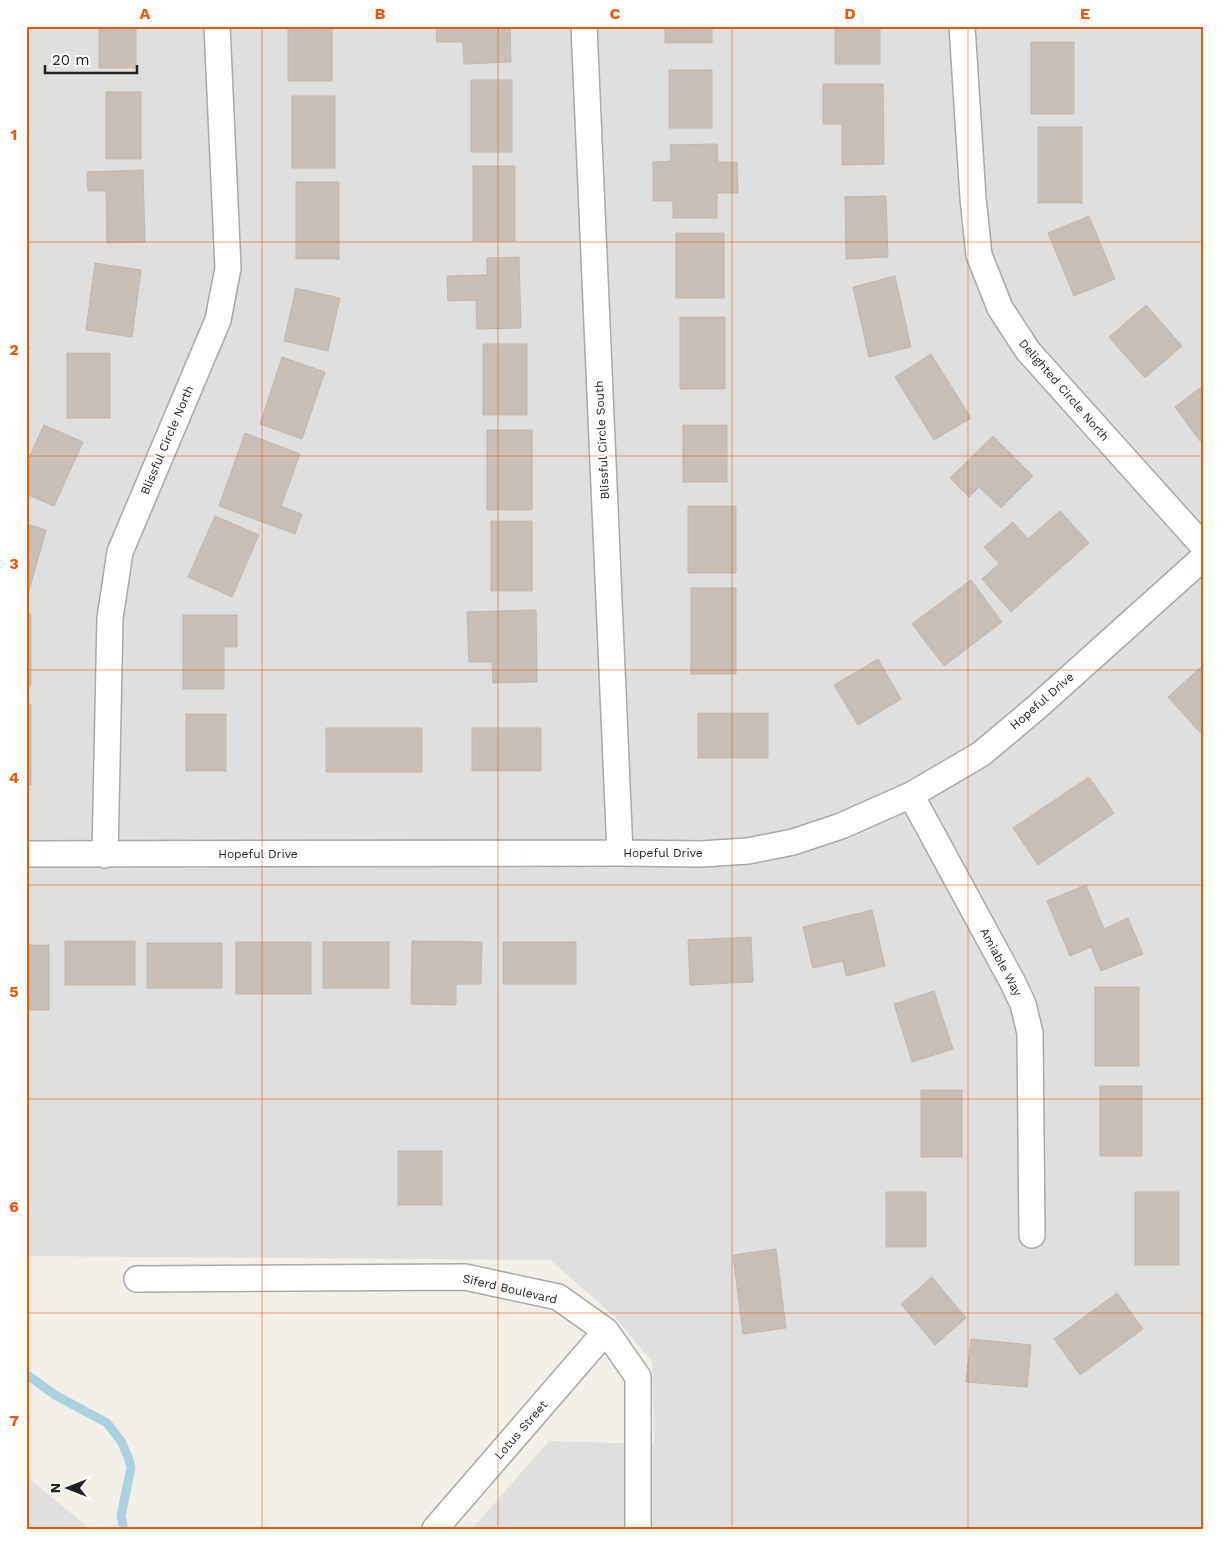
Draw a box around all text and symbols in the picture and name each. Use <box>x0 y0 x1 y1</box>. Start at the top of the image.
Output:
text: A <box>140 4 151 23</box>
text: B <box>375 4 386 23</box>
text: C <box>610 4 621 23</box>
text: D <box>844 4 856 23</box>
text: E <box>1080 4 1090 23</box>
scale bar <box>45 42 138 74</box>
text: 20 m <box>52 51 90 69</box>
text: 1 <box>11 125 17 144</box>
street label: Delighted Circle North <box>1016 336 1112 444</box>
text: 2 <box>9 340 19 359</box>
street label: Blissful Circle South <box>592 380 612 500</box>
street label: Blissful Circle North <box>138 383 196 497</box>
text: 3 <box>9 554 19 573</box>
street label: Hopeful Drive <box>1007 670 1077 732</box>
text: 4 <box>9 768 19 787</box>
street label: Hopeful Drive <box>623 846 703 860</box>
street label: Hopeful Drive <box>218 847 298 861</box>
street label: Amiable Way <box>977 926 1025 999</box>
text: 5 <box>9 982 19 1001</box>
text: 6 <box>9 1197 19 1216</box>
street label: Siferd Boulevard <box>461 1271 559 1307</box>
street label: Lotus Street <box>492 1398 550 1462</box>
text: 7 <box>9 1411 19 1430</box>
north arrow <box>42 1462 92 1512</box>
text: N <box>47 1483 63 1493</box>

